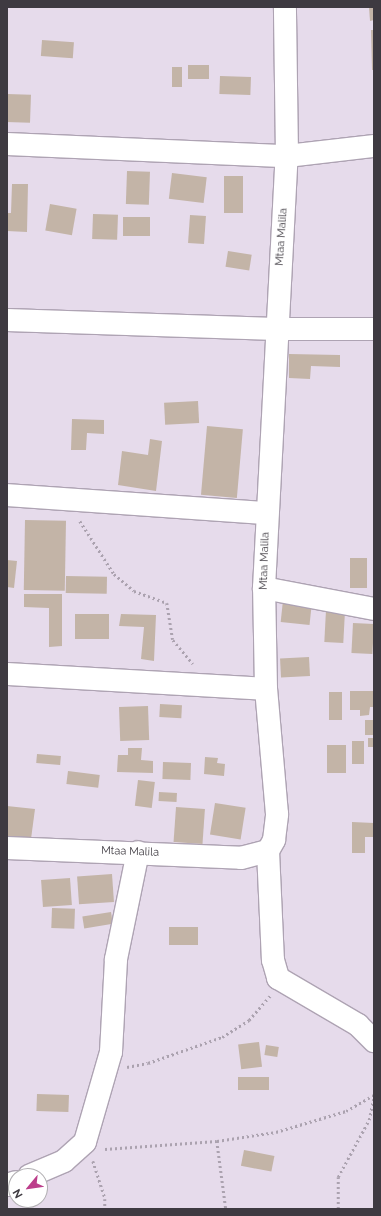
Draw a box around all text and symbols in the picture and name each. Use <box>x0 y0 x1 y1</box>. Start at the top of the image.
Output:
street label: Mtaa Malila <box>273 208 291 266</box>
street label: Mtaa Malila <box>257 532 273 590</box>
street label: Mtaa Malila <box>101 844 159 860</box>
north arrow <box>8 1168 48 1208</box>
text: N <box>10 1187 26 1200</box>

